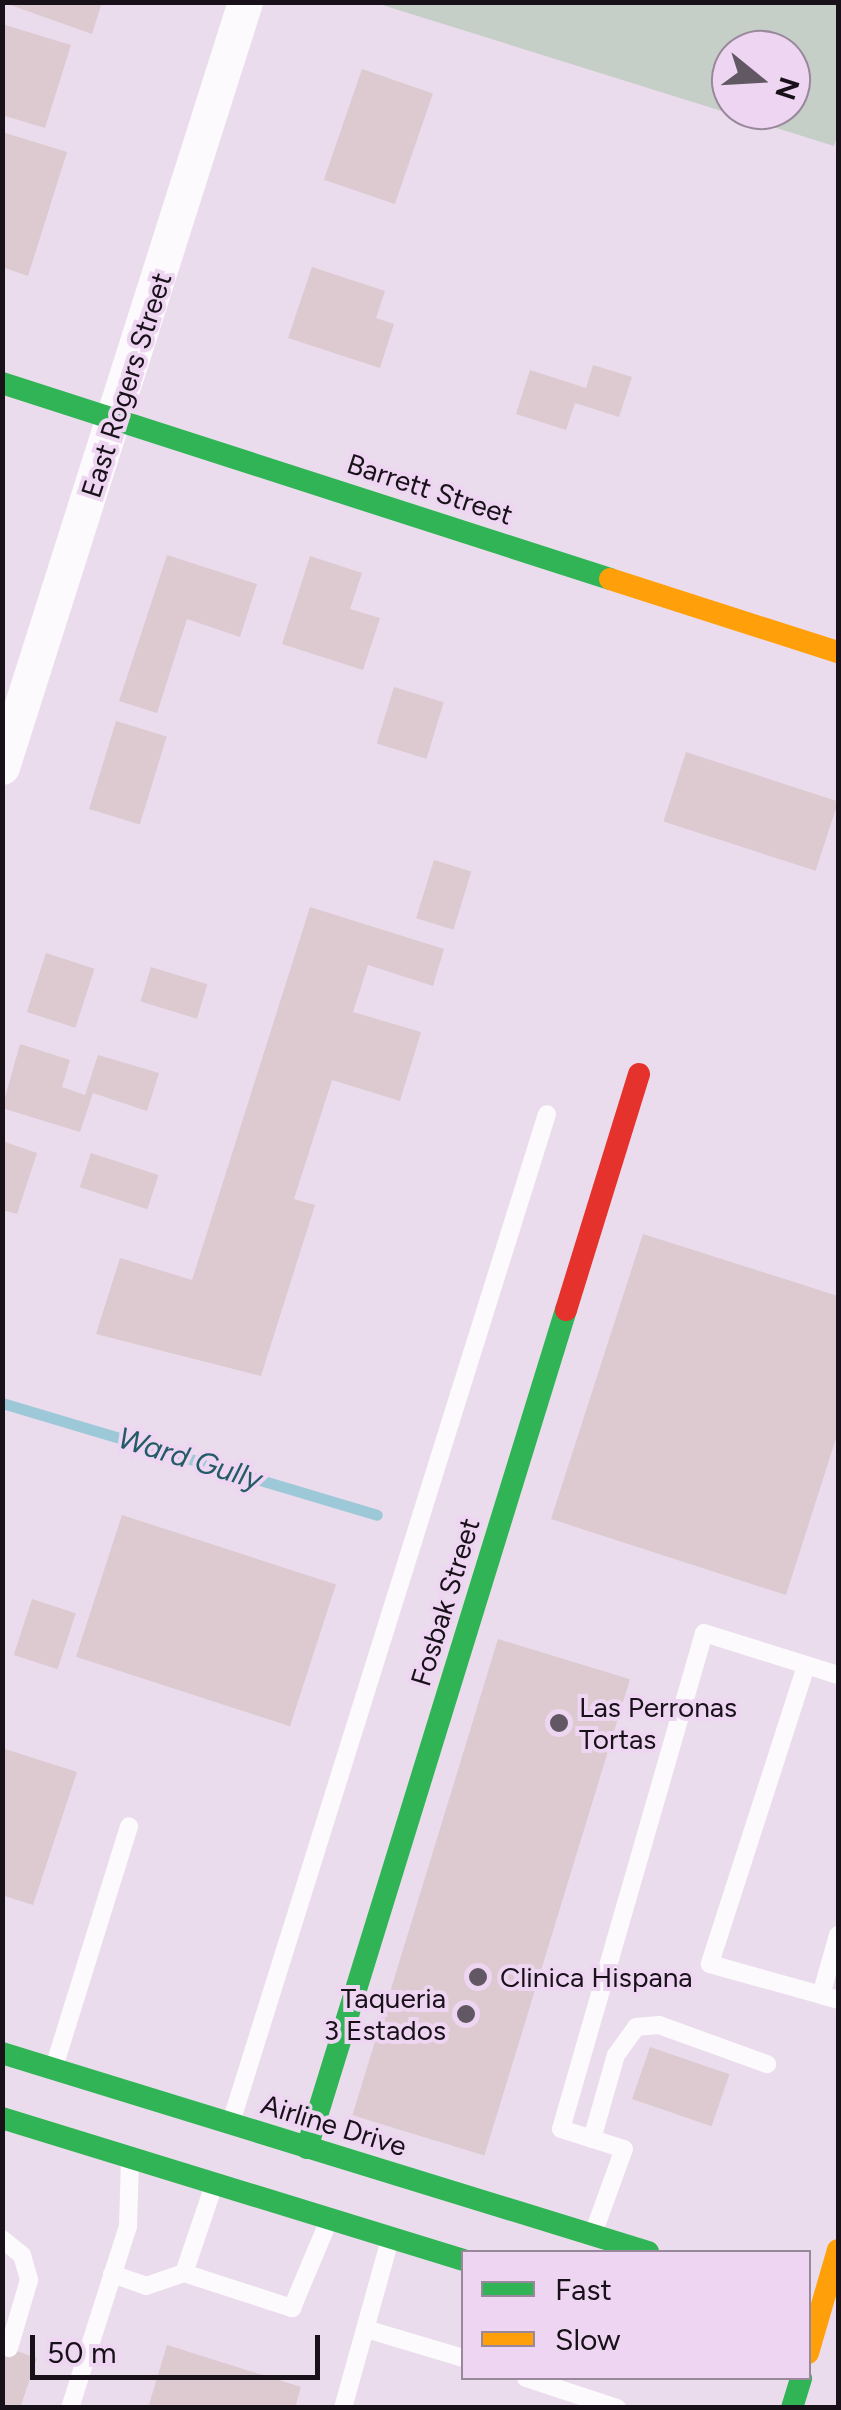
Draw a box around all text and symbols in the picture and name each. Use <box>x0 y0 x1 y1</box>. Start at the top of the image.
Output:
north arrow <box>711 30 811 130</box>
text: N <box>768 73 807 104</box>
street label: East Rogers Street <box>74 268 178 502</box>
street label: Barrett Street <box>343 446 517 532</box>
water label: Ward Gully <box>113 1420 267 1498</box>
street label: Fosbak Street <box>404 1514 486 1690</box>
place label: Las Perronas Tortas <box>579 1690 737 1756</box>
marker: Las Perronas Tortas <box>548 1712 570 1734</box>
place label: Clinica Hispana <box>500 1960 693 1994</box>
marker: Clinica Hispana <box>465 1964 491 1990</box>
place label: Taqueria 3 Estados <box>324 1981 446 2047</box>
marker: Taqueria 3 Estados <box>455 2003 477 2025</box>
street label: Airline Drive <box>257 2087 411 2163</box>
legend <box>461 2250 811 2380</box>
text: Fast <box>555 2271 612 2308</box>
scale bar <box>35 2315 325 2377</box>
text: Slow <box>555 2321 621 2358</box>
text: 50 m <box>47 2334 116 2371</box>

